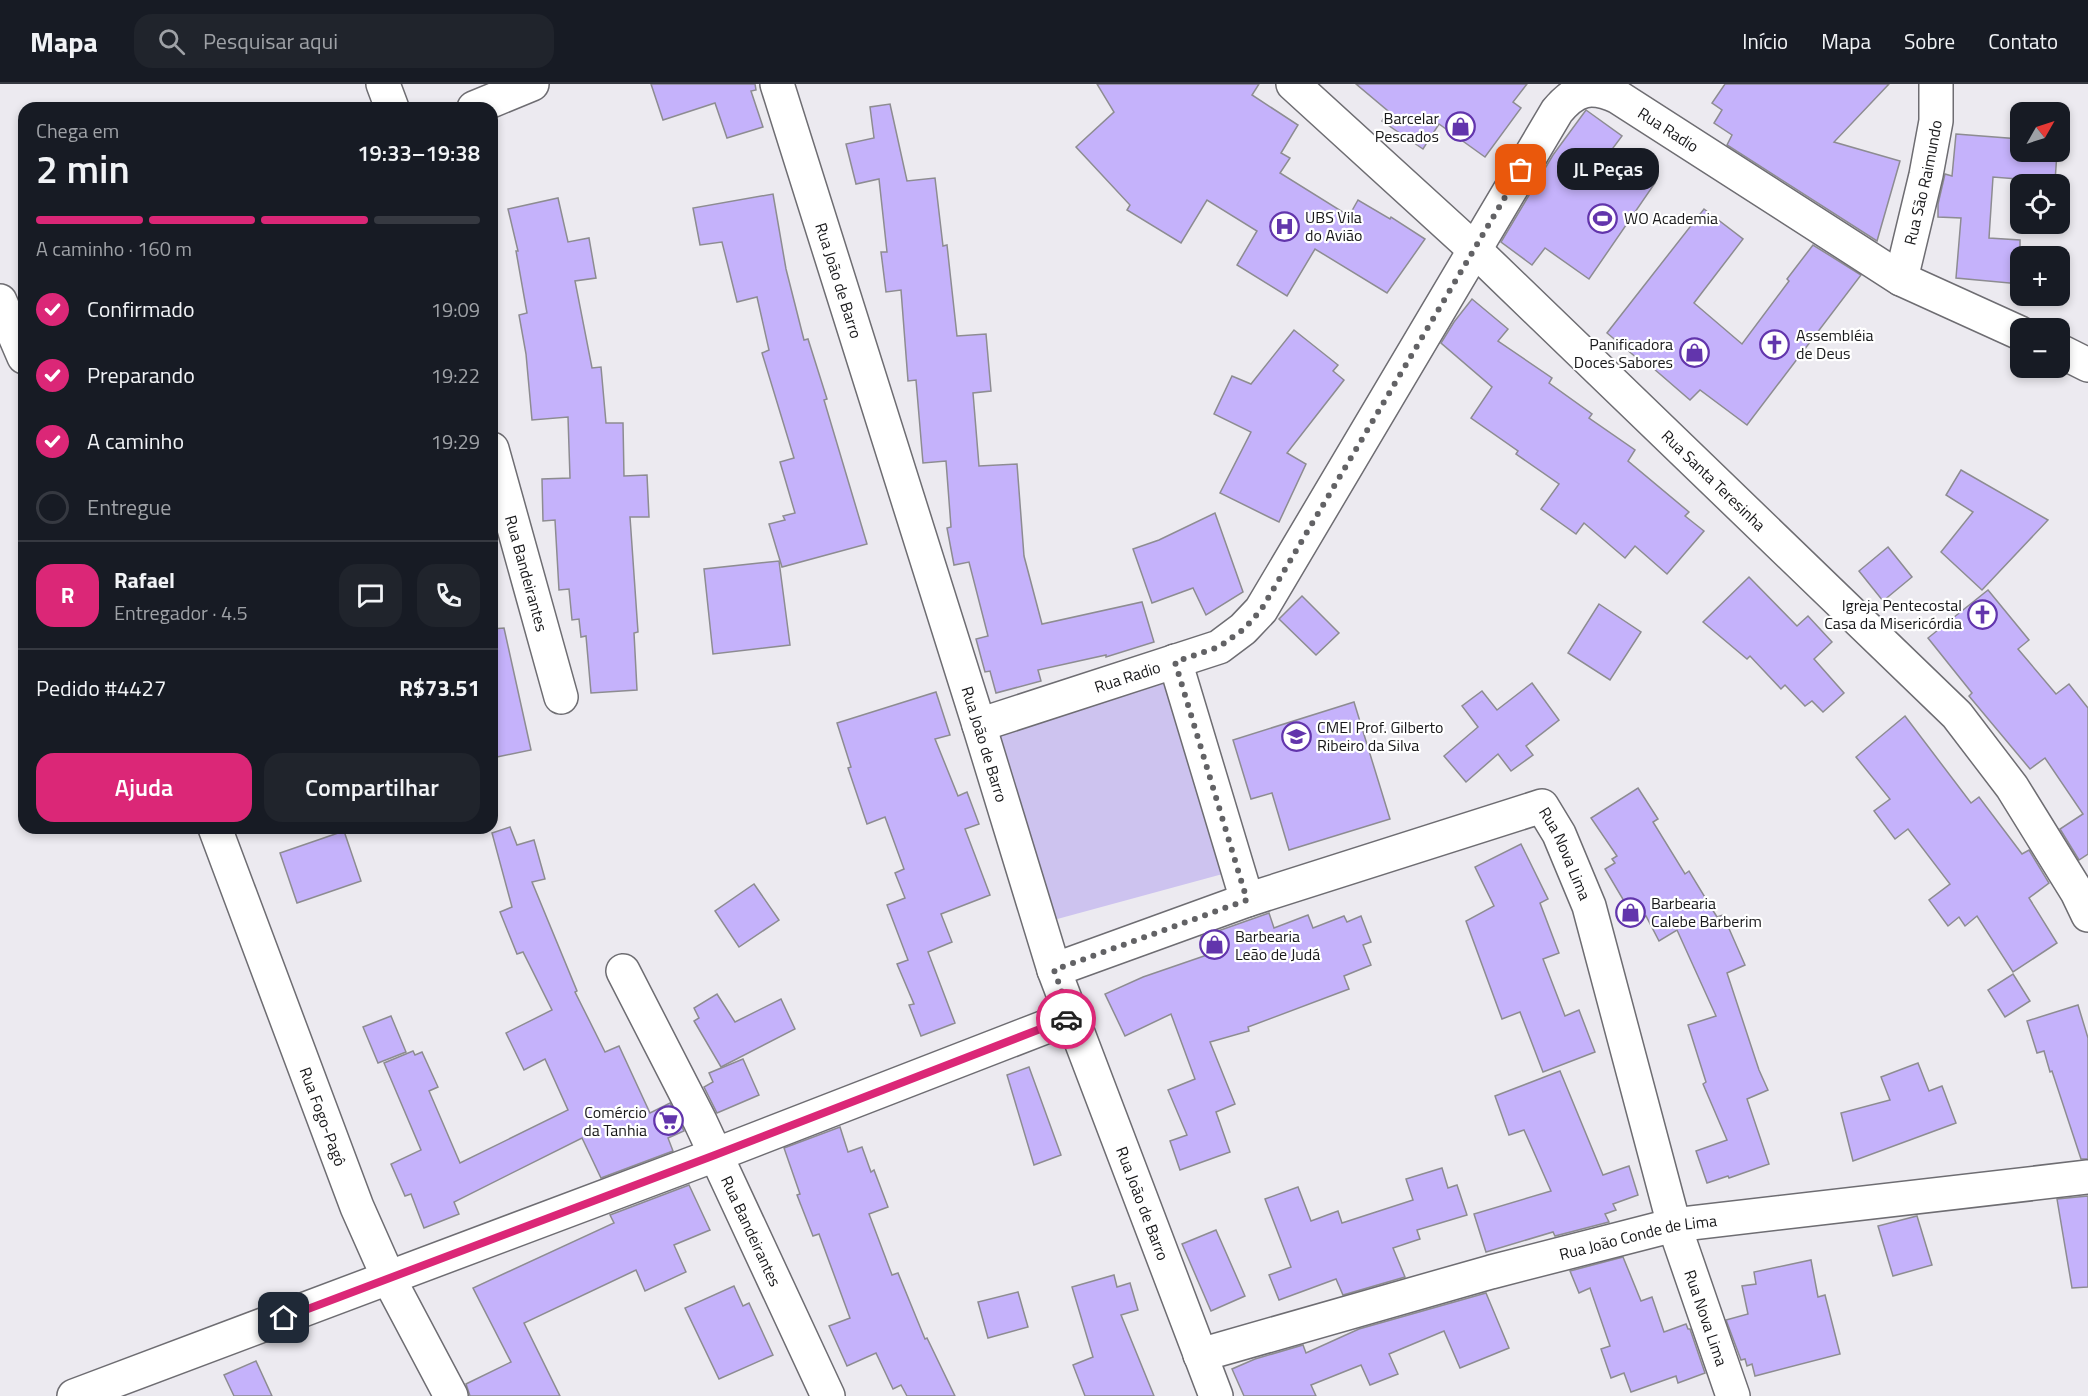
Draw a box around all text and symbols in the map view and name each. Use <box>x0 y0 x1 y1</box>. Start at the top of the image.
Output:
search box <box>134 14 554 68</box>
text: Mapa <box>30 20 98 63</box>
text: Pesquisar aqui <box>203 24 338 58</box>
icon: search <box>155 25 188 58</box>
text: Início <box>1742 25 1788 57</box>
text: Mapa <box>1821 25 1871 57</box>
text: Sobre <box>1904 25 1955 57</box>
text: Contato <box>1988 25 2058 57</box>
street label: Rua Radio <box>1633 101 1704 158</box>
north arrow <box>2010 102 2070 162</box>
map controls <box>2010 102 2070 378</box>
place label: Barcelar Pescados <box>1375 106 1439 148</box>
shop icon: Barcelar Pescados <box>1444 111 1476 143</box>
text: Chega em <box>36 115 119 146</box>
street label: Rua São Raimundo <box>1898 118 1948 247</box>
text: 19:33–19:38 <box>357 136 480 170</box>
text: 2 min <box>36 139 130 198</box>
pin <box>1495 144 1546 195</box>
callout: JL Peças <box>1557 149 1659 191</box>
icon: bag <box>1504 153 1537 186</box>
text: JL Peças <box>1573 153 1643 184</box>
button: locate <box>2010 174 2070 234</box>
sports icon: WO Academia <box>1587 202 1619 234</box>
place label: UBS Vila do Avião <box>1305 205 1362 247</box>
place label: WO Academia <box>1624 206 1718 230</box>
hospital icon: UBS Vila do Avião <box>1268 210 1300 242</box>
street label: Rua João de Barro <box>809 220 868 341</box>
text: A caminho · 160 m <box>36 233 192 264</box>
button: + <box>2010 246 2070 306</box>
text: Confirmado <box>87 292 195 326</box>
icon: check <box>36 293 69 326</box>
text: 19:09 <box>431 294 480 325</box>
button: − <box>2010 318 2070 378</box>
place label: Assembléia de Deus <box>1796 323 1874 365</box>
church icon: Assembléia de Deus <box>1759 328 1791 360</box>
place label: Panificadora Doces Sabores <box>1574 332 1673 374</box>
shop icon: Panificadora Doces Sabores <box>1678 337 1710 369</box>
text: Preparando <box>87 358 195 392</box>
icon: check <box>36 359 69 392</box>
text: 19:22 <box>431 360 480 391</box>
text: A caminho <box>87 424 184 458</box>
street label: Rua Santa Teresinha <box>1656 424 1771 536</box>
icon: check <box>36 425 69 458</box>
text: 19:29 <box>431 426 480 457</box>
text: Entregue <box>87 490 171 524</box>
street label: Rua Bandeirantes <box>499 512 554 634</box>
text: Rafael <box>114 563 175 597</box>
button: chat <box>339 564 402 627</box>
button: phone <box>417 564 480 627</box>
text: R <box>61 578 74 612</box>
place label: Igreja Pentecostal Casa da Misericórdia <box>1824 593 1962 635</box>
text: Entregador · 4.5 <box>114 597 248 628</box>
church icon: Igreja Pentecostal Casa da Misericórdia <box>1967 598 1999 630</box>
street label: Rua Radio <box>1091 655 1164 699</box>
text: Pedido #4427 <box>36 671 166 705</box>
text: R$73.51 <box>399 671 480 705</box>
street label: Rua João de Barro <box>955 683 1014 805</box>
place label: CMEI Prof. Gilberto Ribeiro da Silva <box>1317 715 1444 757</box>
school or university icon: CMEI Prof. Gilberto Ribeiro da Silva <box>1280 720 1312 752</box>
button: Ajuda <box>36 753 252 822</box>
button: Compartilhar <box>264 753 480 822</box>
street label: Rua Nova Lima <box>1533 802 1597 904</box>
place label: Barbearia Calebe Barberim <box>1651 891 1762 933</box>
shop icon: Barbearia Calebe Barberim <box>1614 896 1646 928</box>
place label: Barbearia Leão de Judá <box>1235 924 1320 966</box>
shop icon: Barbearia Leão de Judá <box>1198 929 1230 961</box>
courier <box>1036 989 1096 1049</box>
icon: car <box>1050 1003 1083 1036</box>
street label: Rua Fogo-Pagô <box>294 1063 353 1169</box>
place label: Comércio da Tanhia <box>583 1100 647 1142</box>
supermarket icon: Comércio da Tanhia <box>652 1105 684 1137</box>
street label: Rua João de Barro <box>1110 1143 1175 1264</box>
street label: Rua Bandeirantes <box>715 1172 787 1290</box>
street label: Rua João Conde de Lima <box>1557 1208 1718 1266</box>
street label: Rua Nova Lima <box>1678 1266 1734 1369</box>
pin <box>258 1292 309 1343</box>
icon: home <box>267 1301 300 1334</box>

